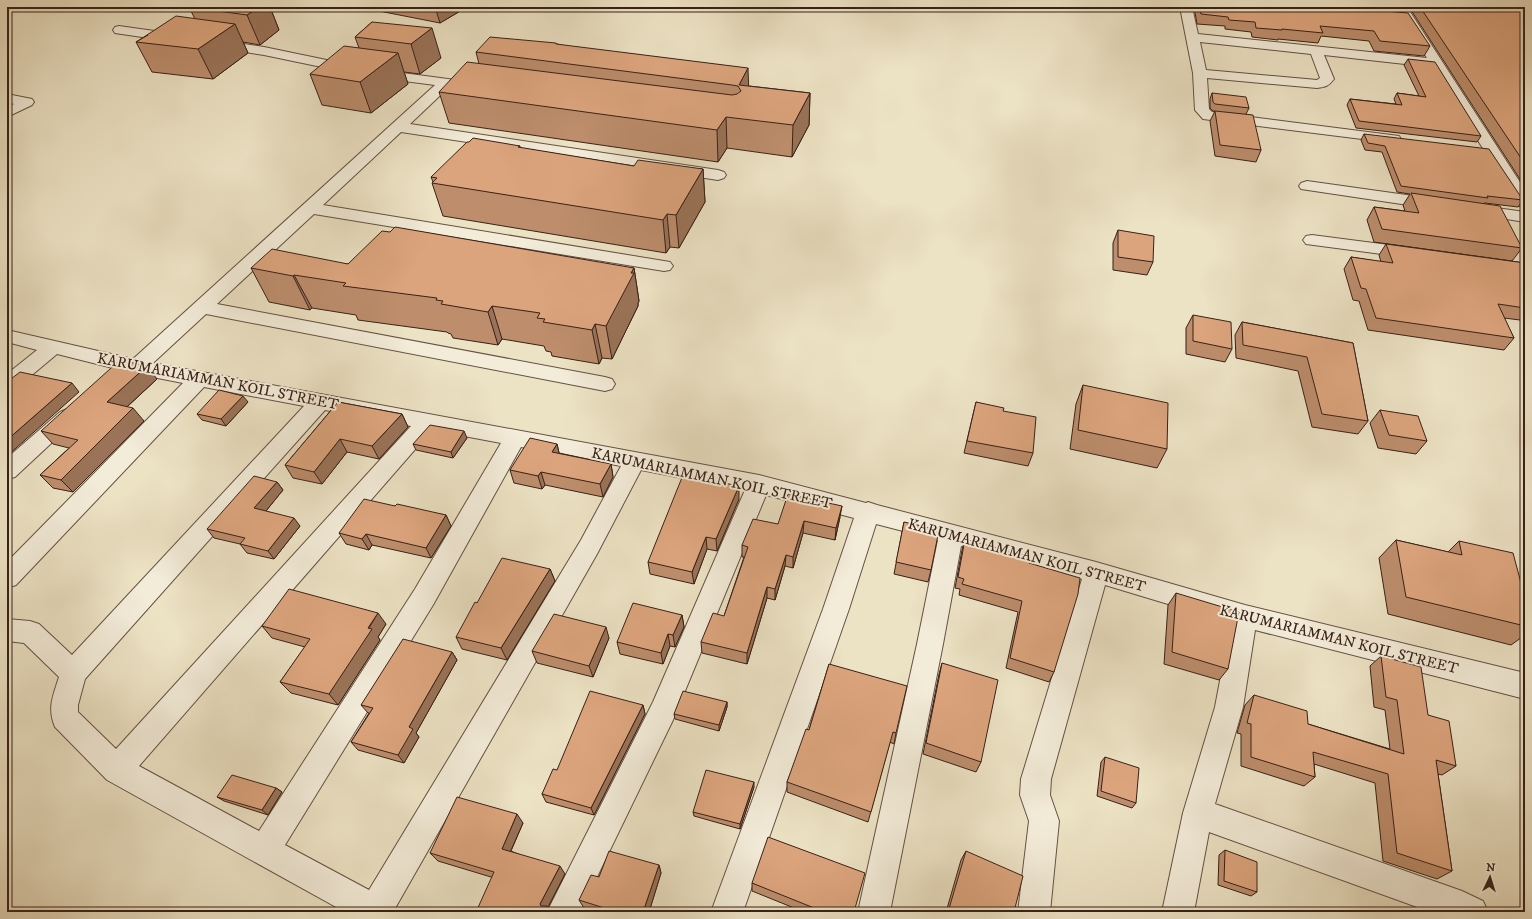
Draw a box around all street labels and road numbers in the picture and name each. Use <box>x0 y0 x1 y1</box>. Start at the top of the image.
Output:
street label: KARUMARIAMMAN KOIL STREET <box>96 349 341 414</box>
street label: KARUMARIAMMAN KOIL STREET <box>590 444 835 513</box>
street label: KARUMARIAMMAN KOIL STREET <box>906 515 1149 597</box>
street label: KARUMARIAMMAN KOIL STREET <box>1217 601 1461 679</box>

